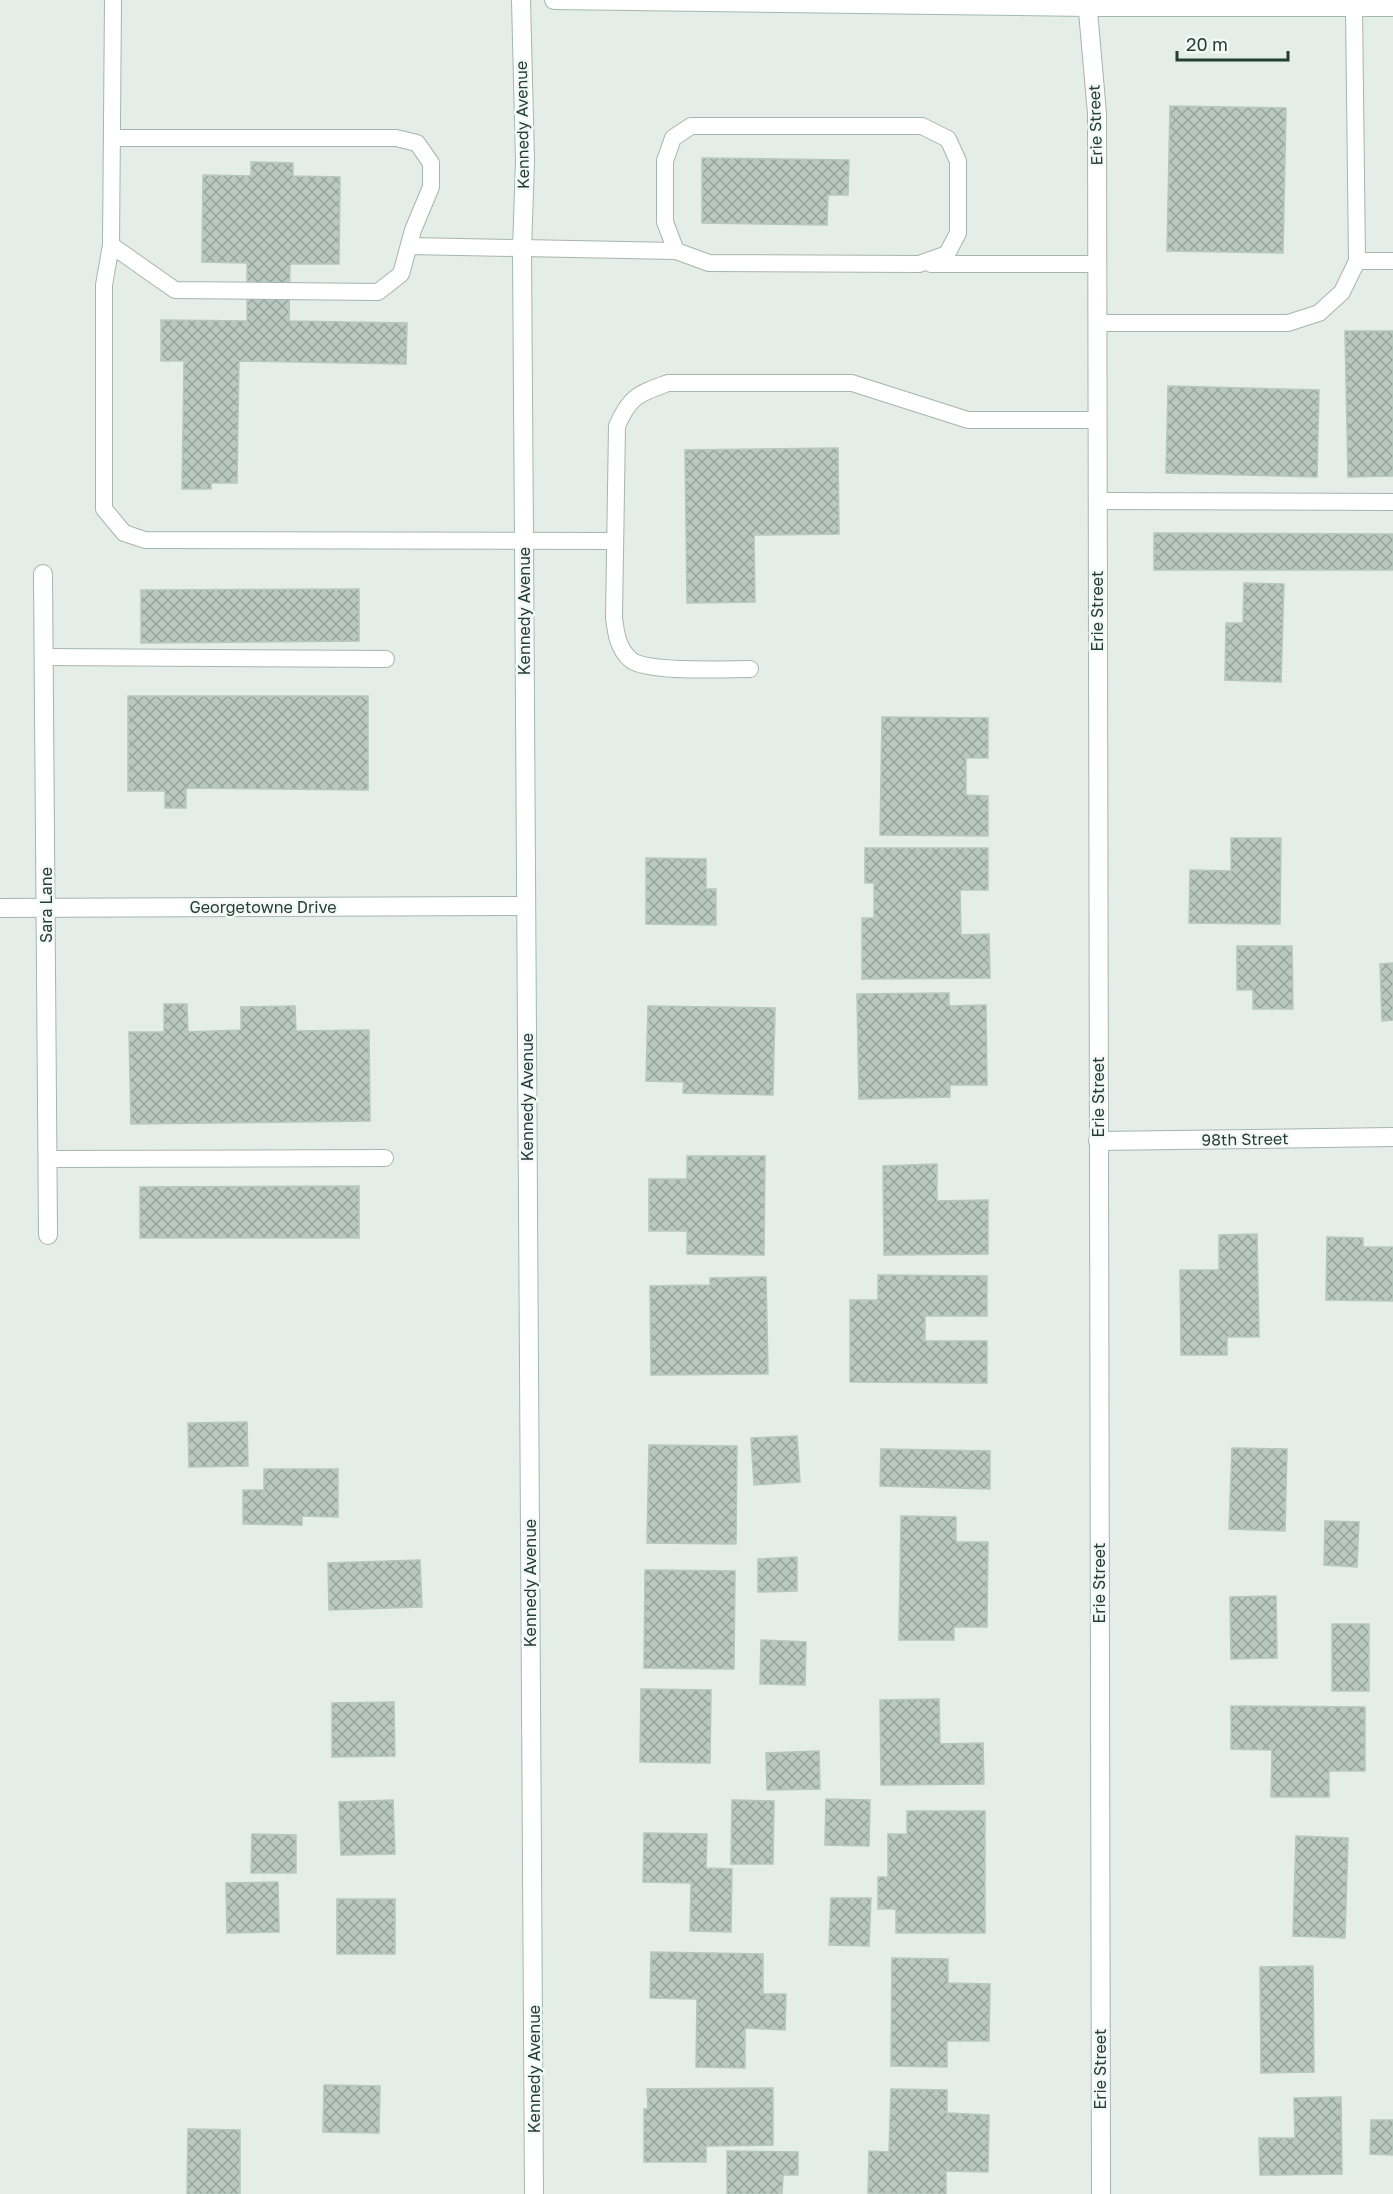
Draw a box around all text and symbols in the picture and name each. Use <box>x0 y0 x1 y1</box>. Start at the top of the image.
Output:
scale bar <box>1177 24 1288 62</box>
text: 20 m <box>1186 33 1228 55</box>
street label: Kennedy Avenue <box>511 61 533 189</box>
street label: Erie Street <box>1084 84 1106 166</box>
street label: Kennedy Avenue <box>514 547 534 675</box>
street label: Erie Street <box>1087 571 1107 651</box>
street label: Sara Lane <box>36 867 56 943</box>
street label: Georgetowne Drive <box>190 897 336 917</box>
street label: Kennedy Avenue <box>517 1033 537 1161</box>
street label: Erie Street <box>1088 1057 1108 1137</box>
street label: 98th Street <box>1201 1128 1289 1150</box>
street label: Kennedy Avenue <box>520 1519 540 1647</box>
street label: Erie Street <box>1089 1543 1109 1623</box>
street label: Kennedy Avenue <box>524 2005 544 2133</box>
street label: Erie Street <box>1090 2029 1110 2109</box>

